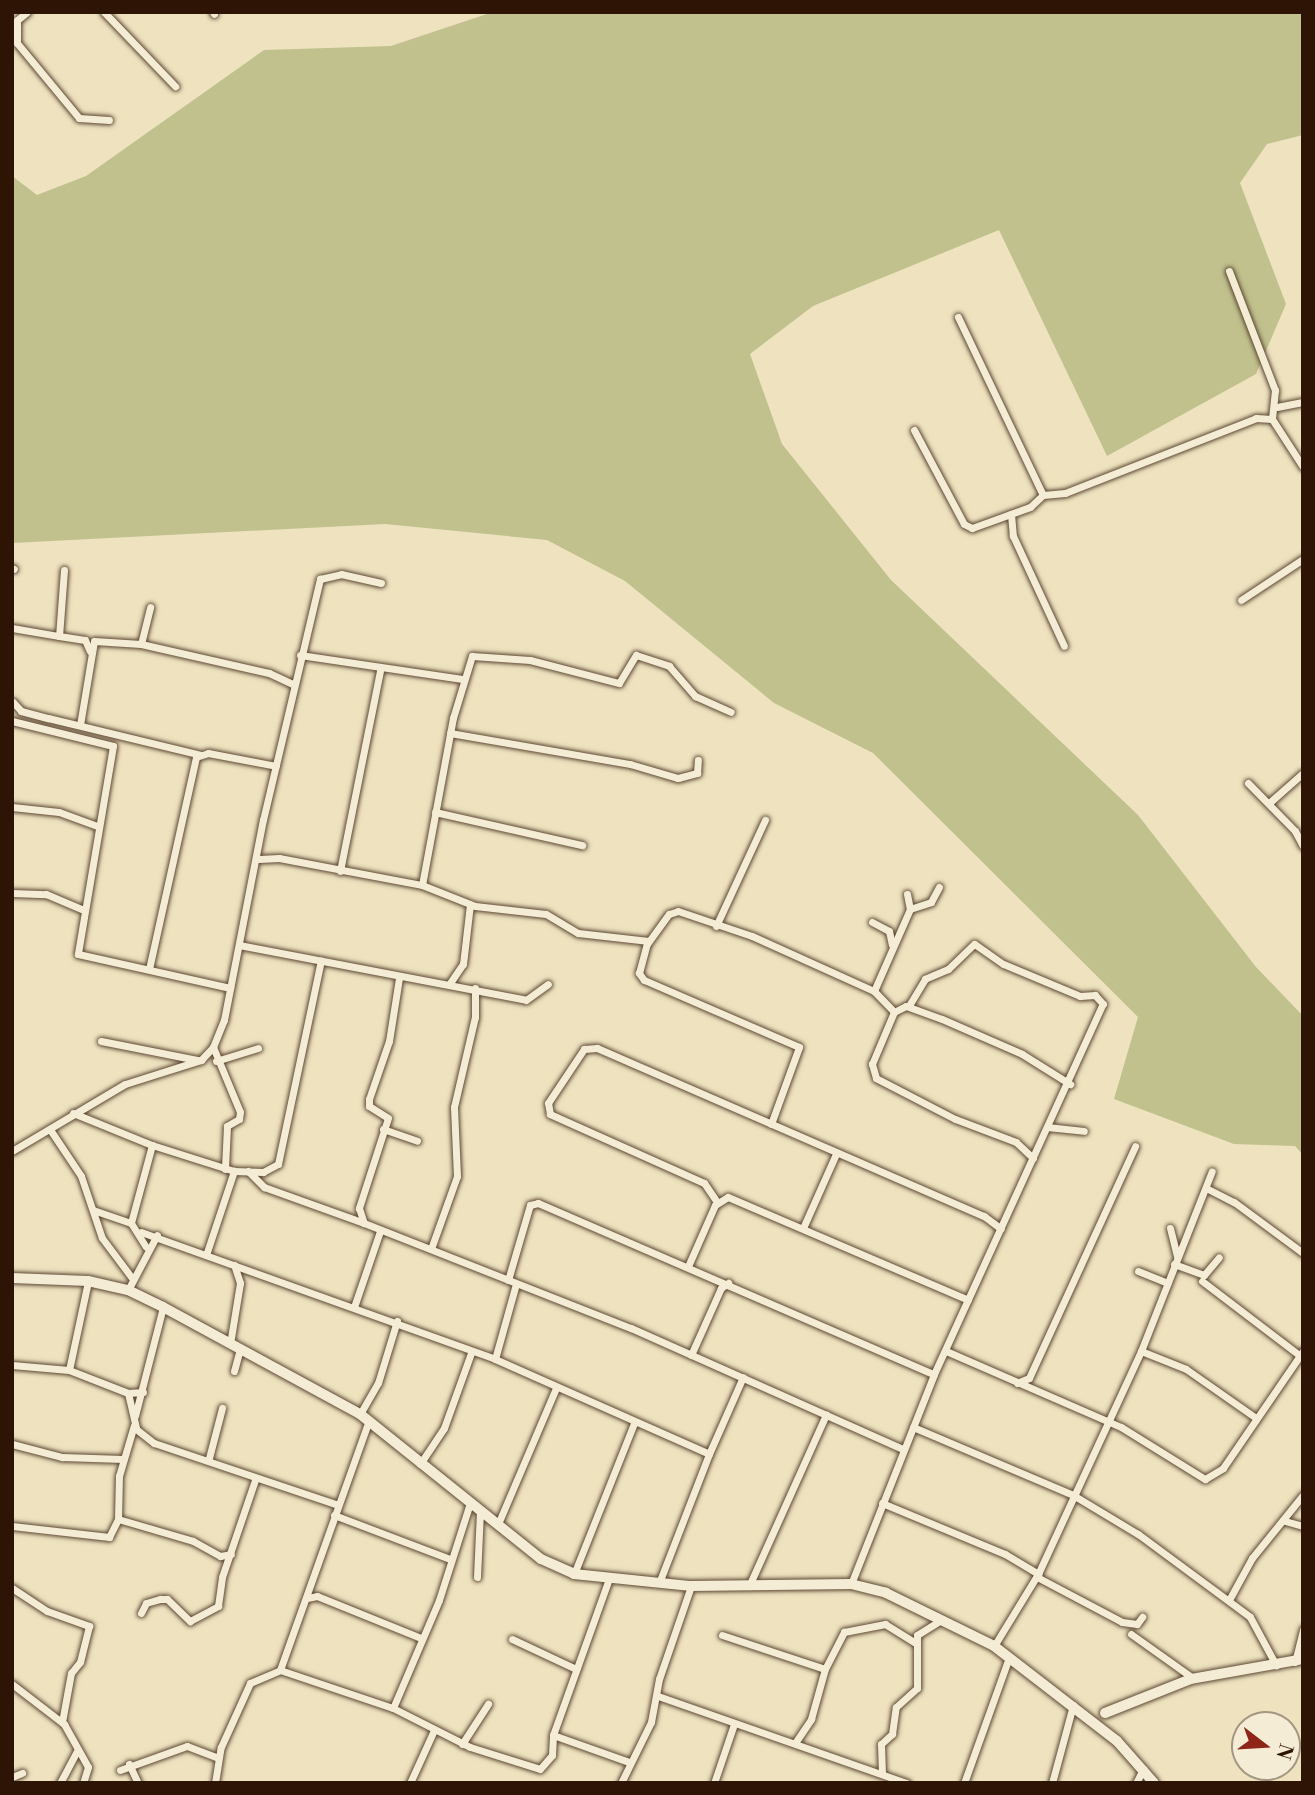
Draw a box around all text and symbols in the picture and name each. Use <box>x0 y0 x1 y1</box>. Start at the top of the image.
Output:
north arrow <box>1231 1711 1301 1781</box>
text: N <box>1270 1741 1298 1762</box>

